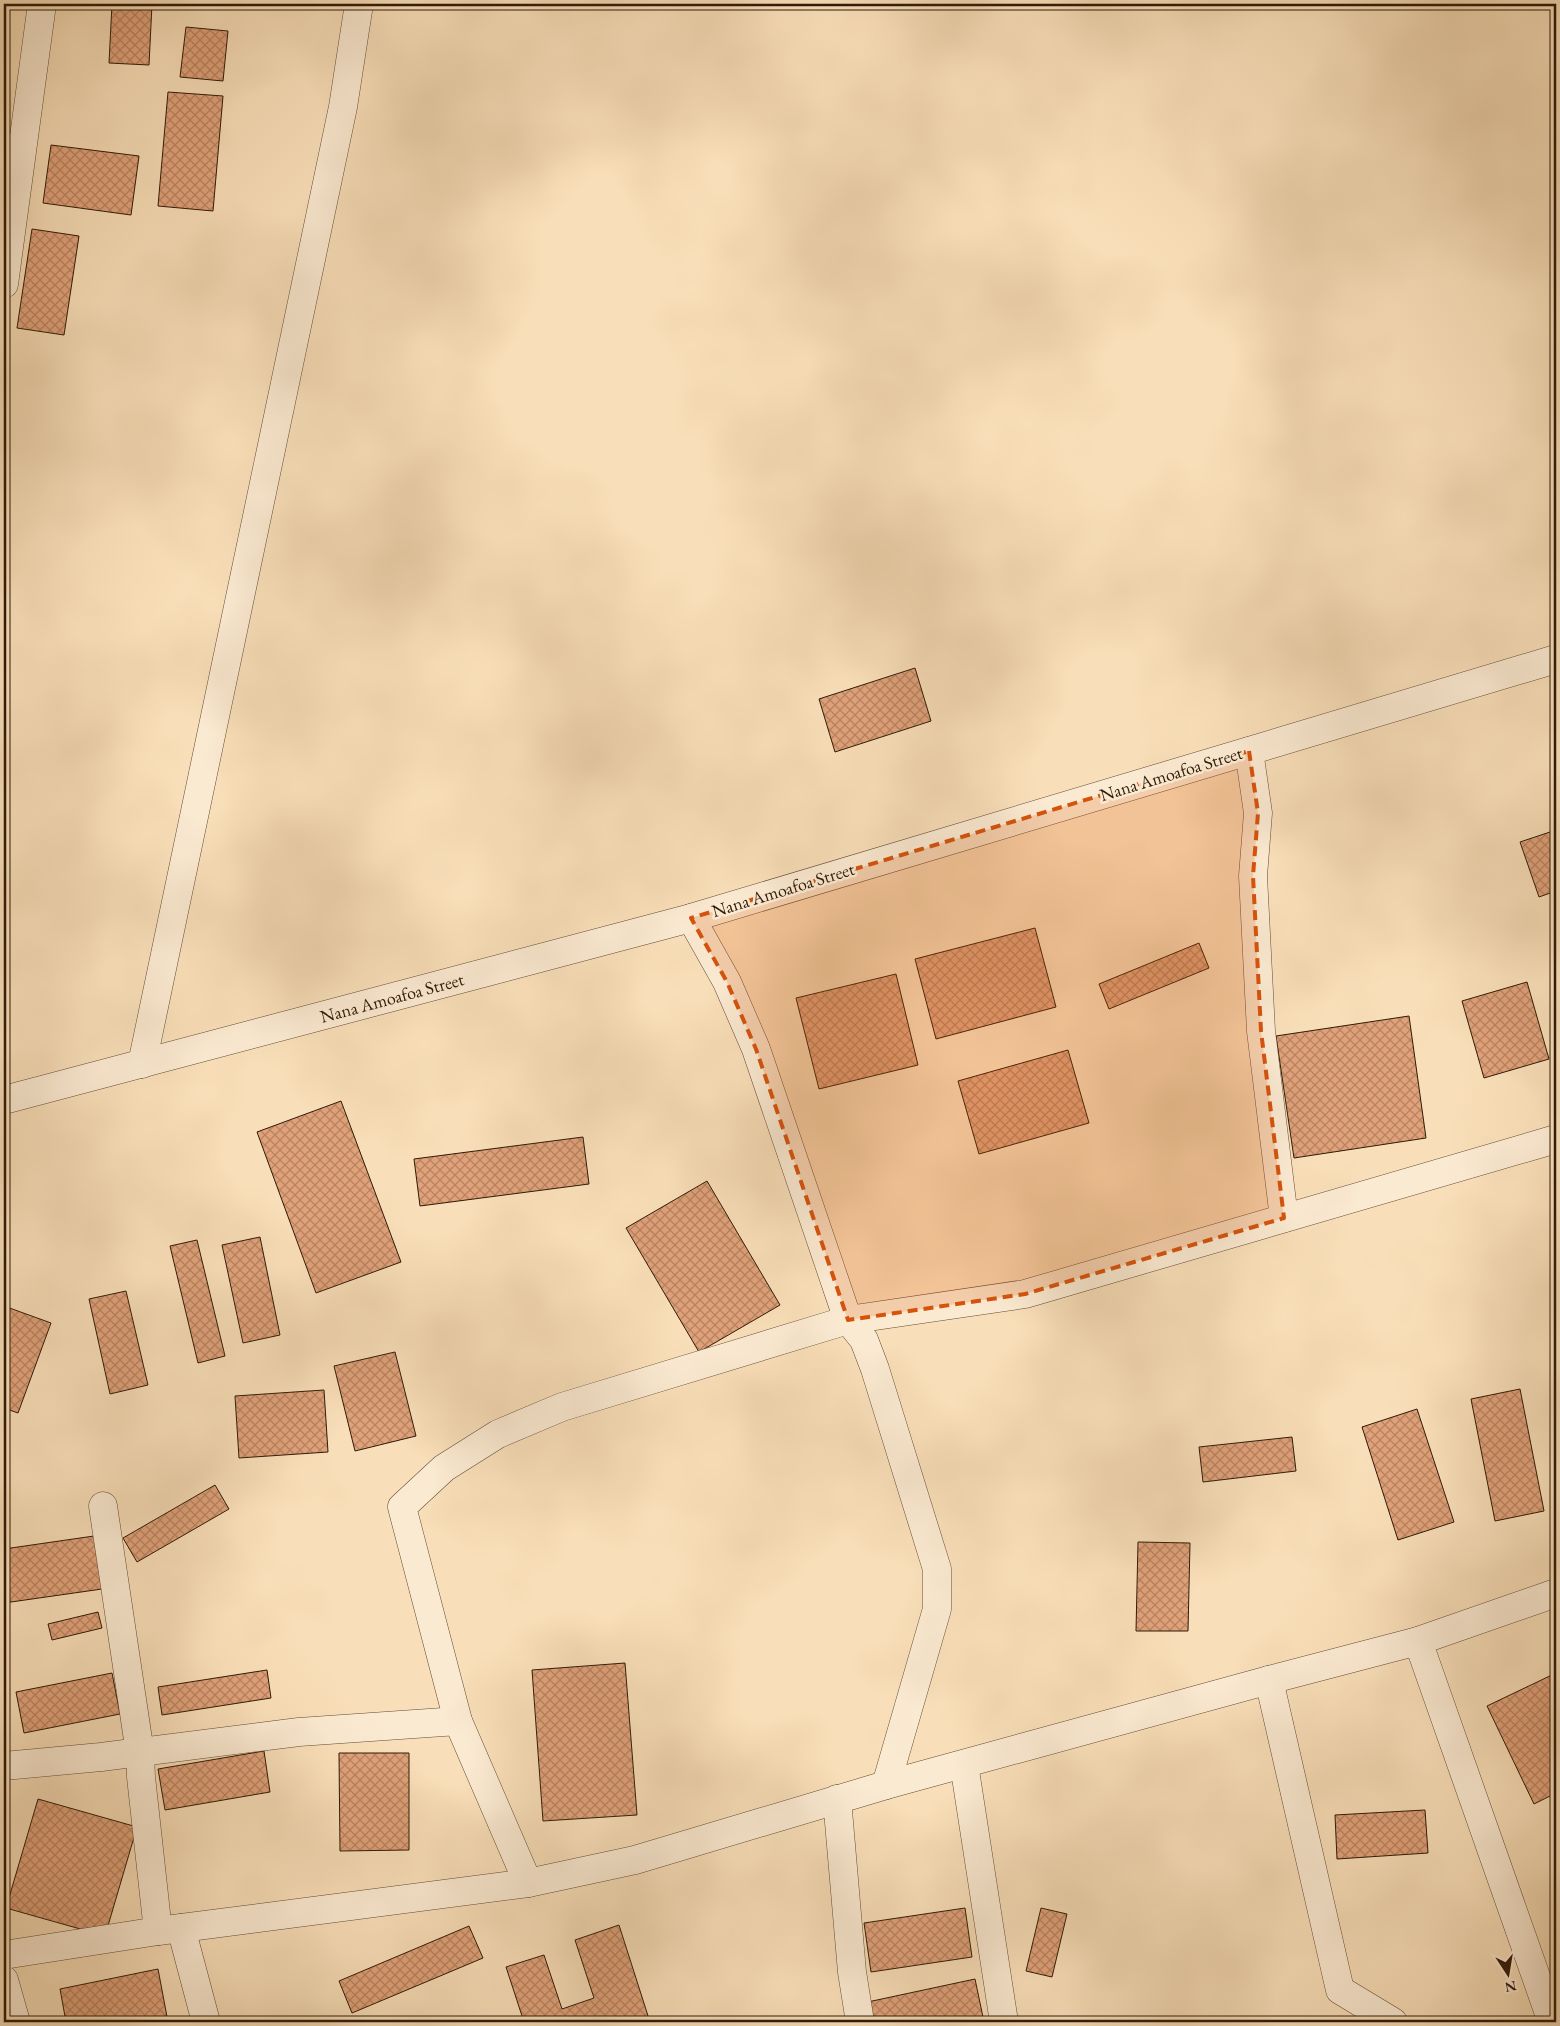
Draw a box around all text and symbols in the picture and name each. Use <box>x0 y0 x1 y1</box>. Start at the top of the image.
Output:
street label: Nana Amoafoa Street <box>1097 741 1245 806</box>
street label: Nana Amoafoa Street <box>709 857 857 922</box>
street label: Nana Amoafoa Street <box>317 967 467 1028</box>
north arrow <box>1482 1948 1532 1998</box>
text: N <box>1503 1977 1518 1997</box>

